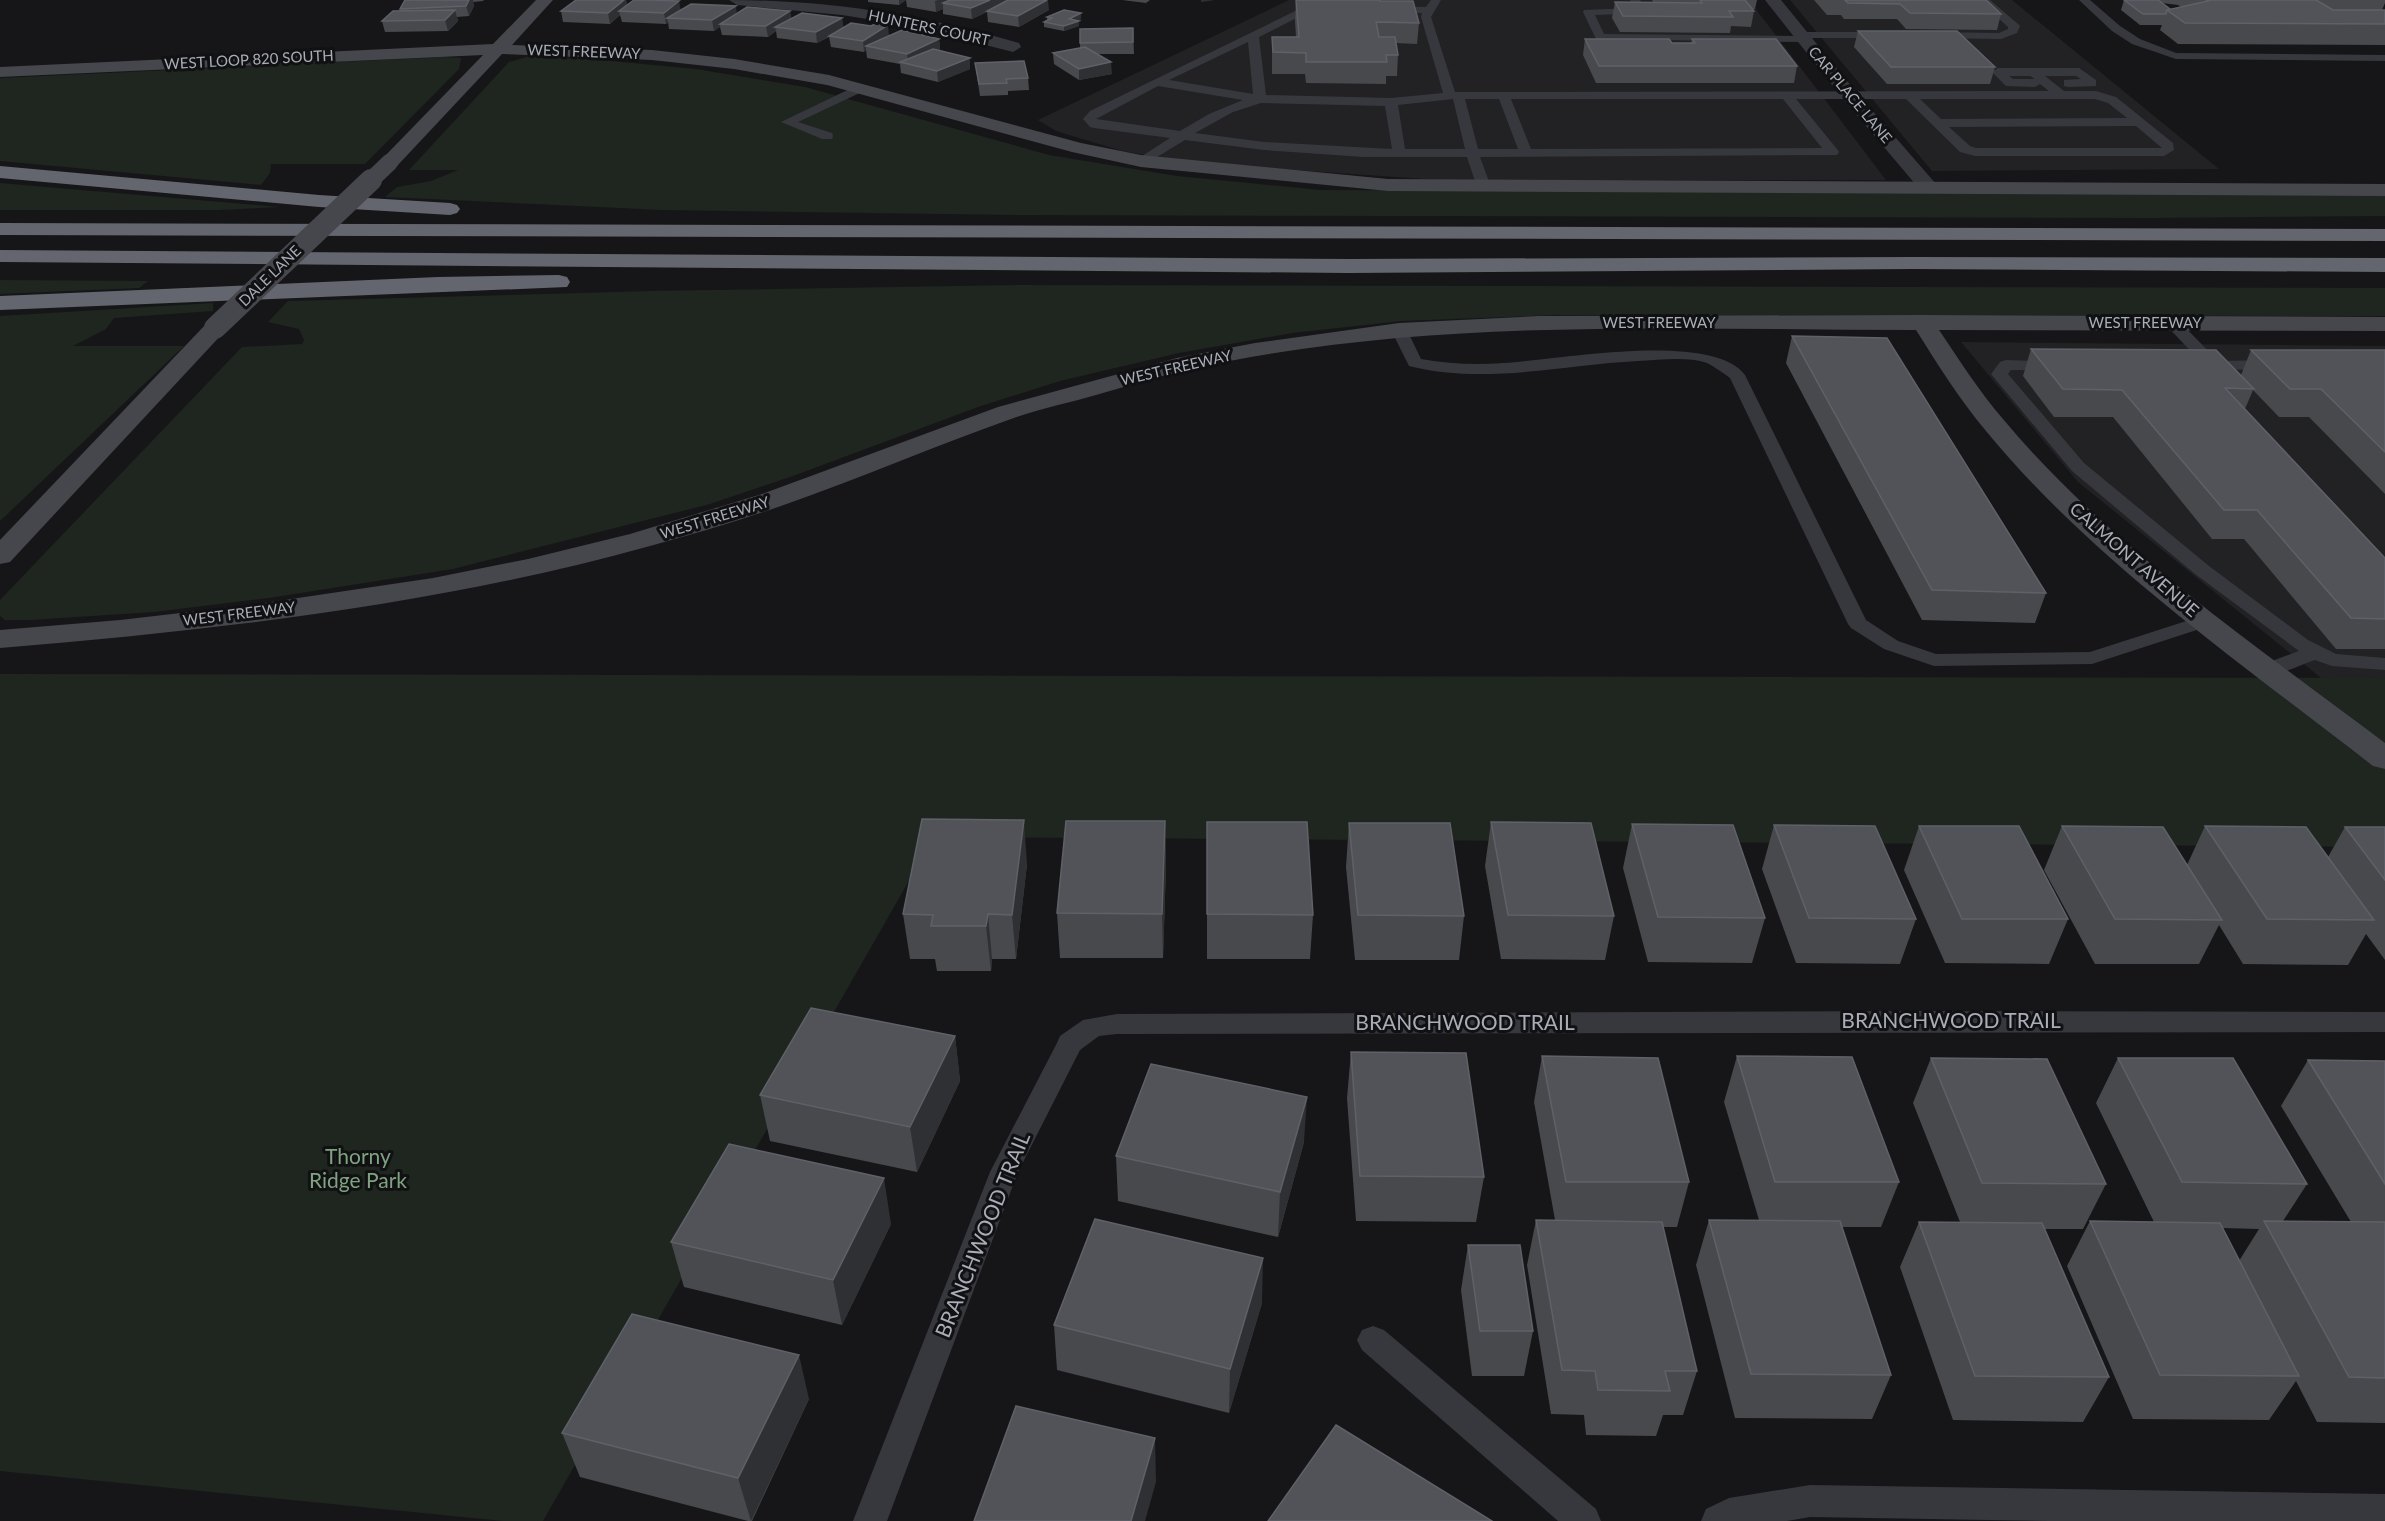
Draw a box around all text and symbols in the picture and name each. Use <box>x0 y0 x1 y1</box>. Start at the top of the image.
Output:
street label: HUNTERS COURT <box>867 5 992 49</box>
street label: WEST FREEWAY <box>527 40 642 62</box>
street label: CAR PLACE LANE <box>1805 42 1896 146</box>
street label: WEST LOOP 820 SOUTH <box>164 46 334 72</box>
street label: DALE LANE <box>234 241 304 309</box>
street label: WEST FREEWAY <box>1602 313 1716 331</box>
street label: WEST FREEWAY <box>2088 313 2202 331</box>
street label: WEST FREEWAY <box>1119 345 1234 389</box>
street label: WEST FREEWAY <box>658 492 772 542</box>
street label: CALMONT AVENUE <box>2066 497 2204 621</box>
street label: WEST FREEWAY <box>182 597 297 629</box>
street label: BRANCHWOOD TRAIL <box>1841 1007 2061 1032</box>
street label: BRANCHWOOD TRAIL <box>1355 1009 1575 1034</box>
street label: BRANCHWOOD TRAIL <box>929 1128 1034 1341</box>
park label: Thorny Ridge Park <box>309 1143 407 1192</box>

